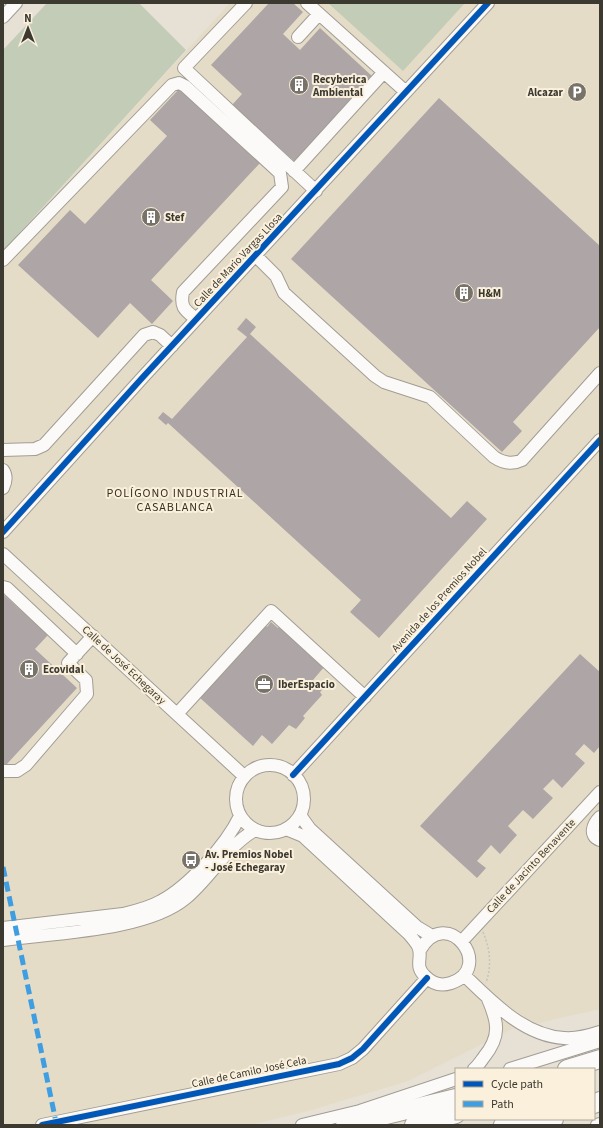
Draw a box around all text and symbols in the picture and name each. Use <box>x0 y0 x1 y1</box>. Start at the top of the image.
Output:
north arrow <box>8 8 48 48</box>
text: N <box>24 11 32 26</box>
place label: Recyberica Ambiental <box>312 72 367 100</box>
building icon: Recyberica Ambiental <box>288 74 310 96</box>
parking icon: Alcazar <box>566 81 588 103</box>
place label: Alcazar <box>527 85 564 100</box>
building icon: Stef <box>140 206 162 228</box>
place label: Stef <box>165 210 185 225</box>
street label: Calle de Mario Vargas Llosa <box>190 210 286 310</box>
building icon: H&M <box>453 282 475 304</box>
place label: H&M <box>478 286 501 301</box>
district label: POLÍGONO INDUSTRIAL CASABLANCA <box>106 485 244 516</box>
street label: Avenida de los Premios Nobel <box>388 544 490 655</box>
street label: Calle de José Echegaray <box>79 622 169 708</box>
building icon: Ecovidal <box>18 658 40 680</box>
place label: Ecovidal <box>43 662 85 677</box>
office icon: IberEspacio <box>253 673 275 695</box>
place label: IberEspacio <box>278 677 335 692</box>
street label: Calle de Jacinto Benavente <box>483 815 579 917</box>
place label: Av. Premios Nobel - José Echegaray <box>204 847 293 875</box>
bus stop icon: Av. Premios Nobel - José Echegaray <box>180 849 202 871</box>
street label: Calle de Camilo José Cela <box>190 1052 308 1092</box>
legend <box>455 1068 595 1120</box>
text: Cycle path <box>491 1076 543 1093</box>
text: Path <box>491 1096 514 1113</box>

